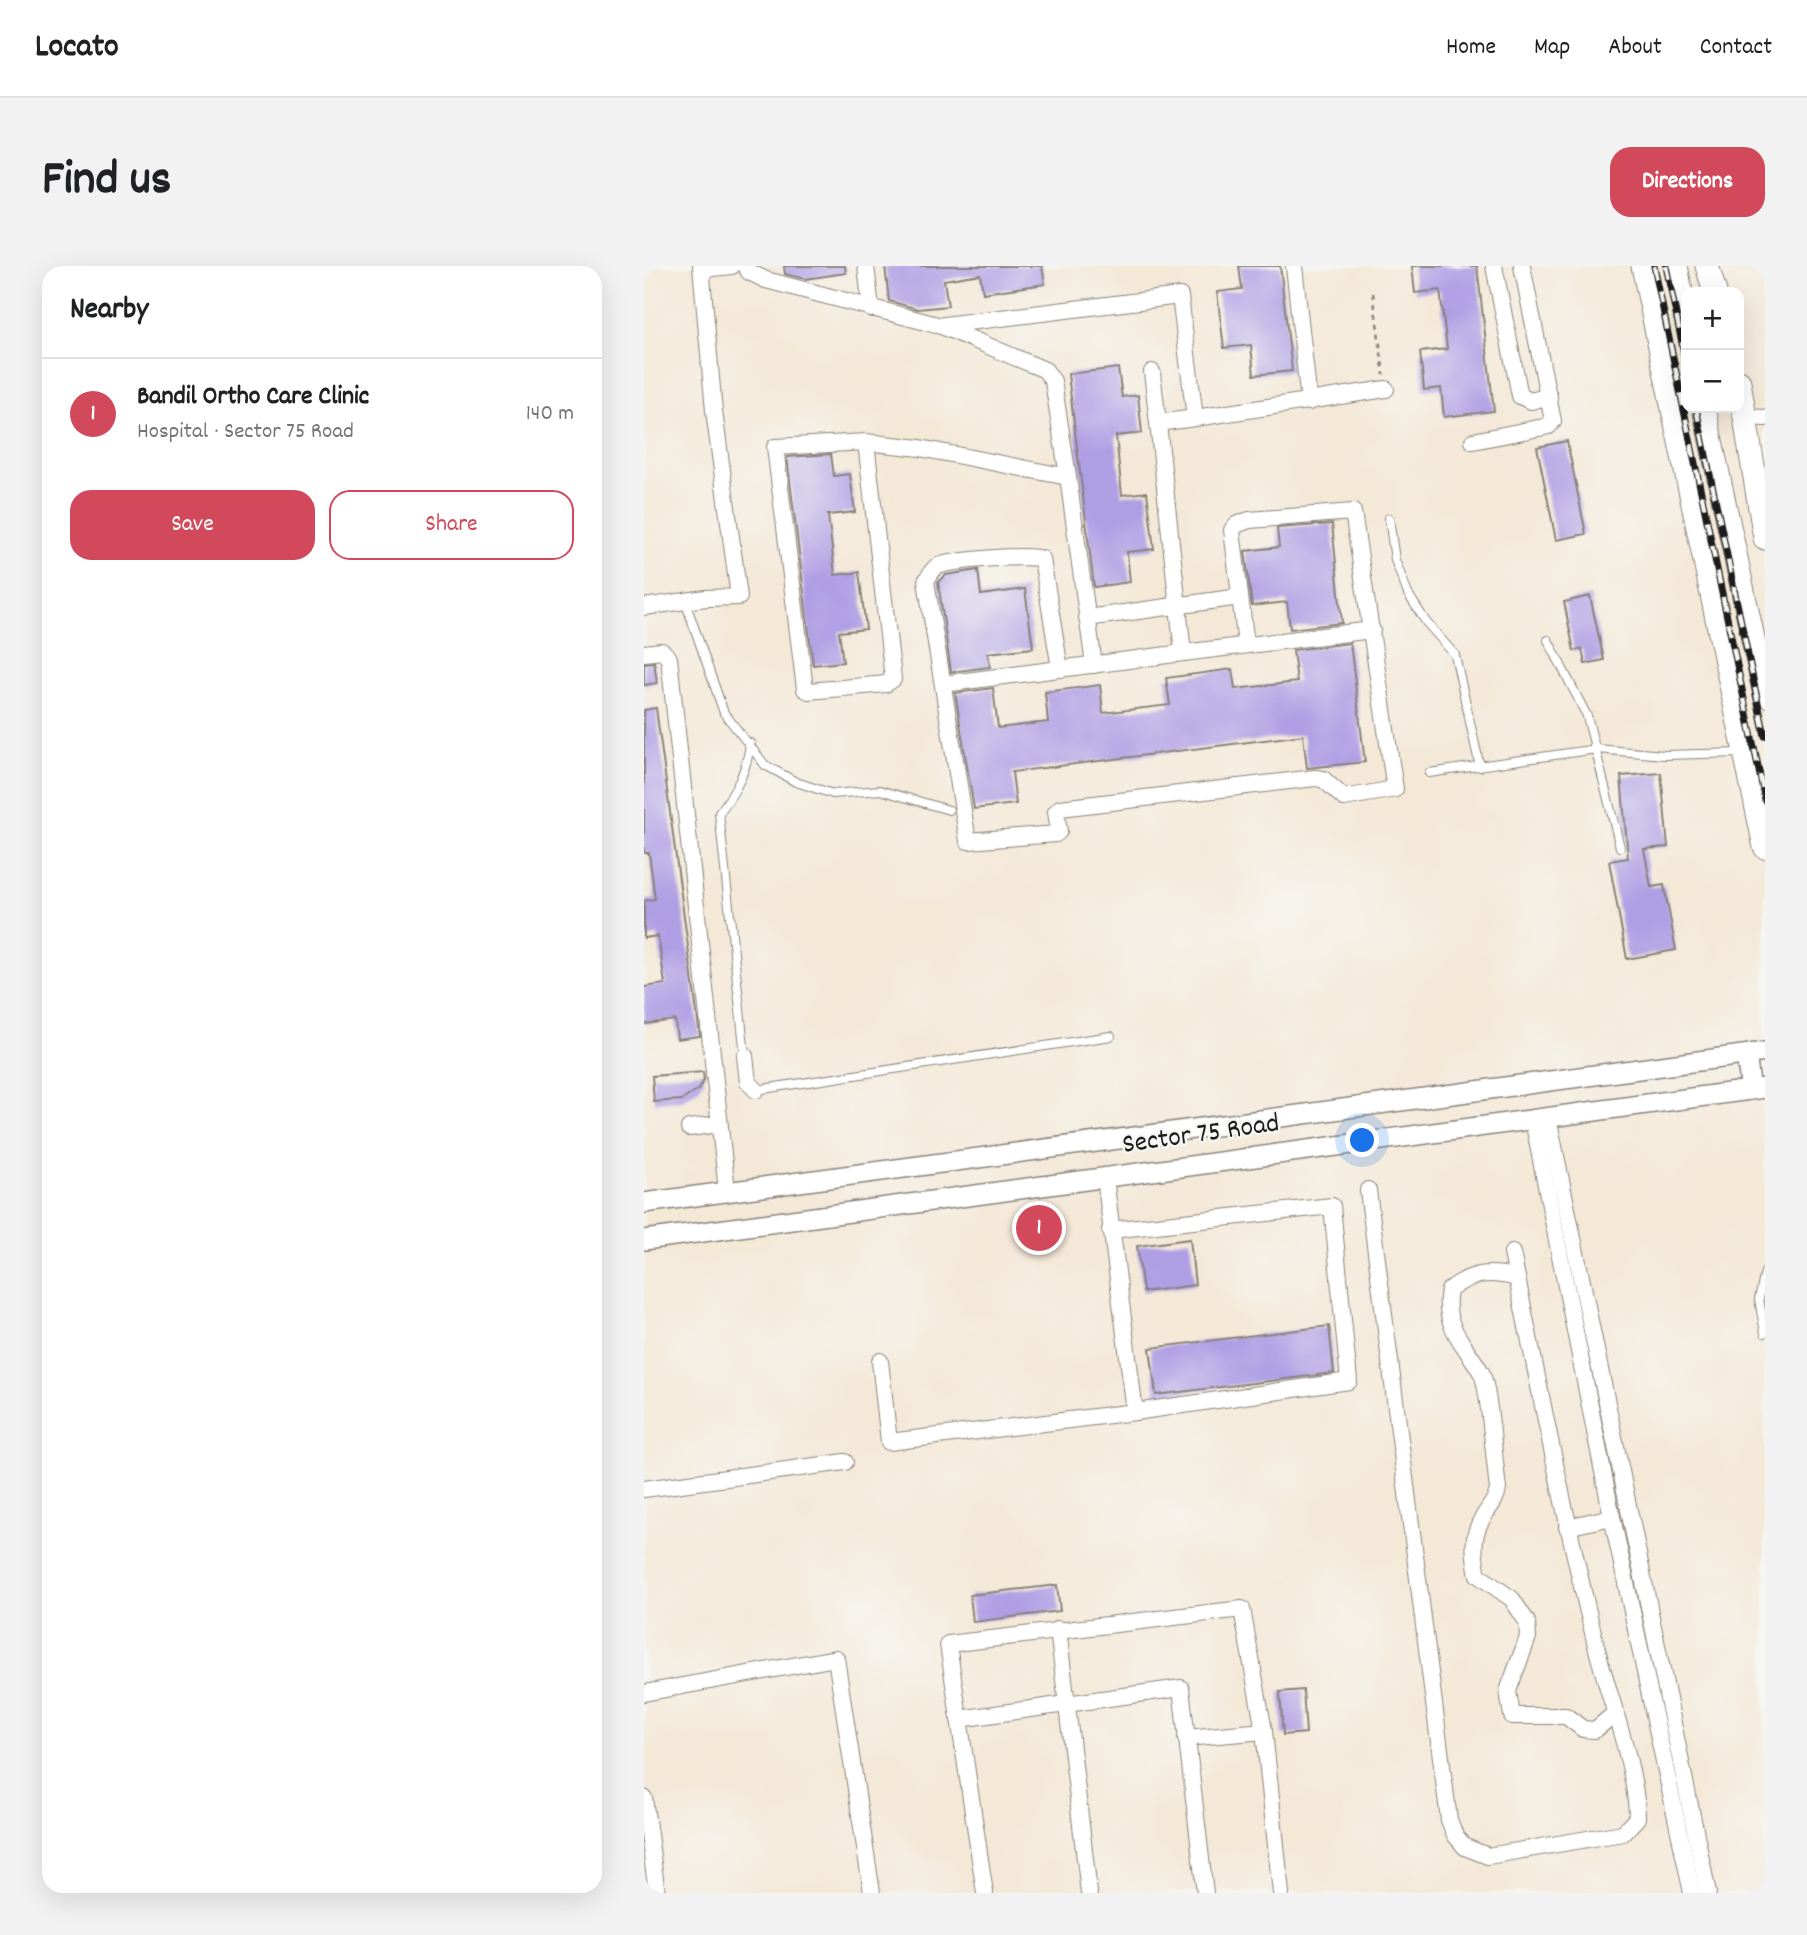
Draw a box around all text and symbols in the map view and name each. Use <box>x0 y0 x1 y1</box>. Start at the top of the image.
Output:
text: Locato <box>35 25 119 72</box>
text: Home <box>1446 31 1496 65</box>
text: Map <box>1534 31 1570 65</box>
text: About <box>1608 31 1662 65</box>
text: Contact <box>1700 31 1772 65</box>
text: Find us <box>42 147 171 217</box>
button: Directions <box>1610 147 1765 217</box>
map controls <box>1681 287 1744 413</box>
button: + <box>1681 287 1744 350</box>
text: Nearby <box>70 290 148 333</box>
button: − <box>1681 350 1744 413</box>
text: Bandil Ortho Care Clinic <box>137 379 369 416</box>
text: 1 <box>90 398 96 431</box>
text: 140 m <box>526 398 574 431</box>
text: Hospital · Sector 75 Road <box>137 416 354 449</box>
button: Save <box>70 490 315 560</box>
button: Share <box>329 490 574 560</box>
street label: Sector 75 Road <box>1120 1105 1282 1167</box>
your location <box>1345 1123 1379 1157</box>
pin: 1 <box>1016 1202 1062 1254</box>

